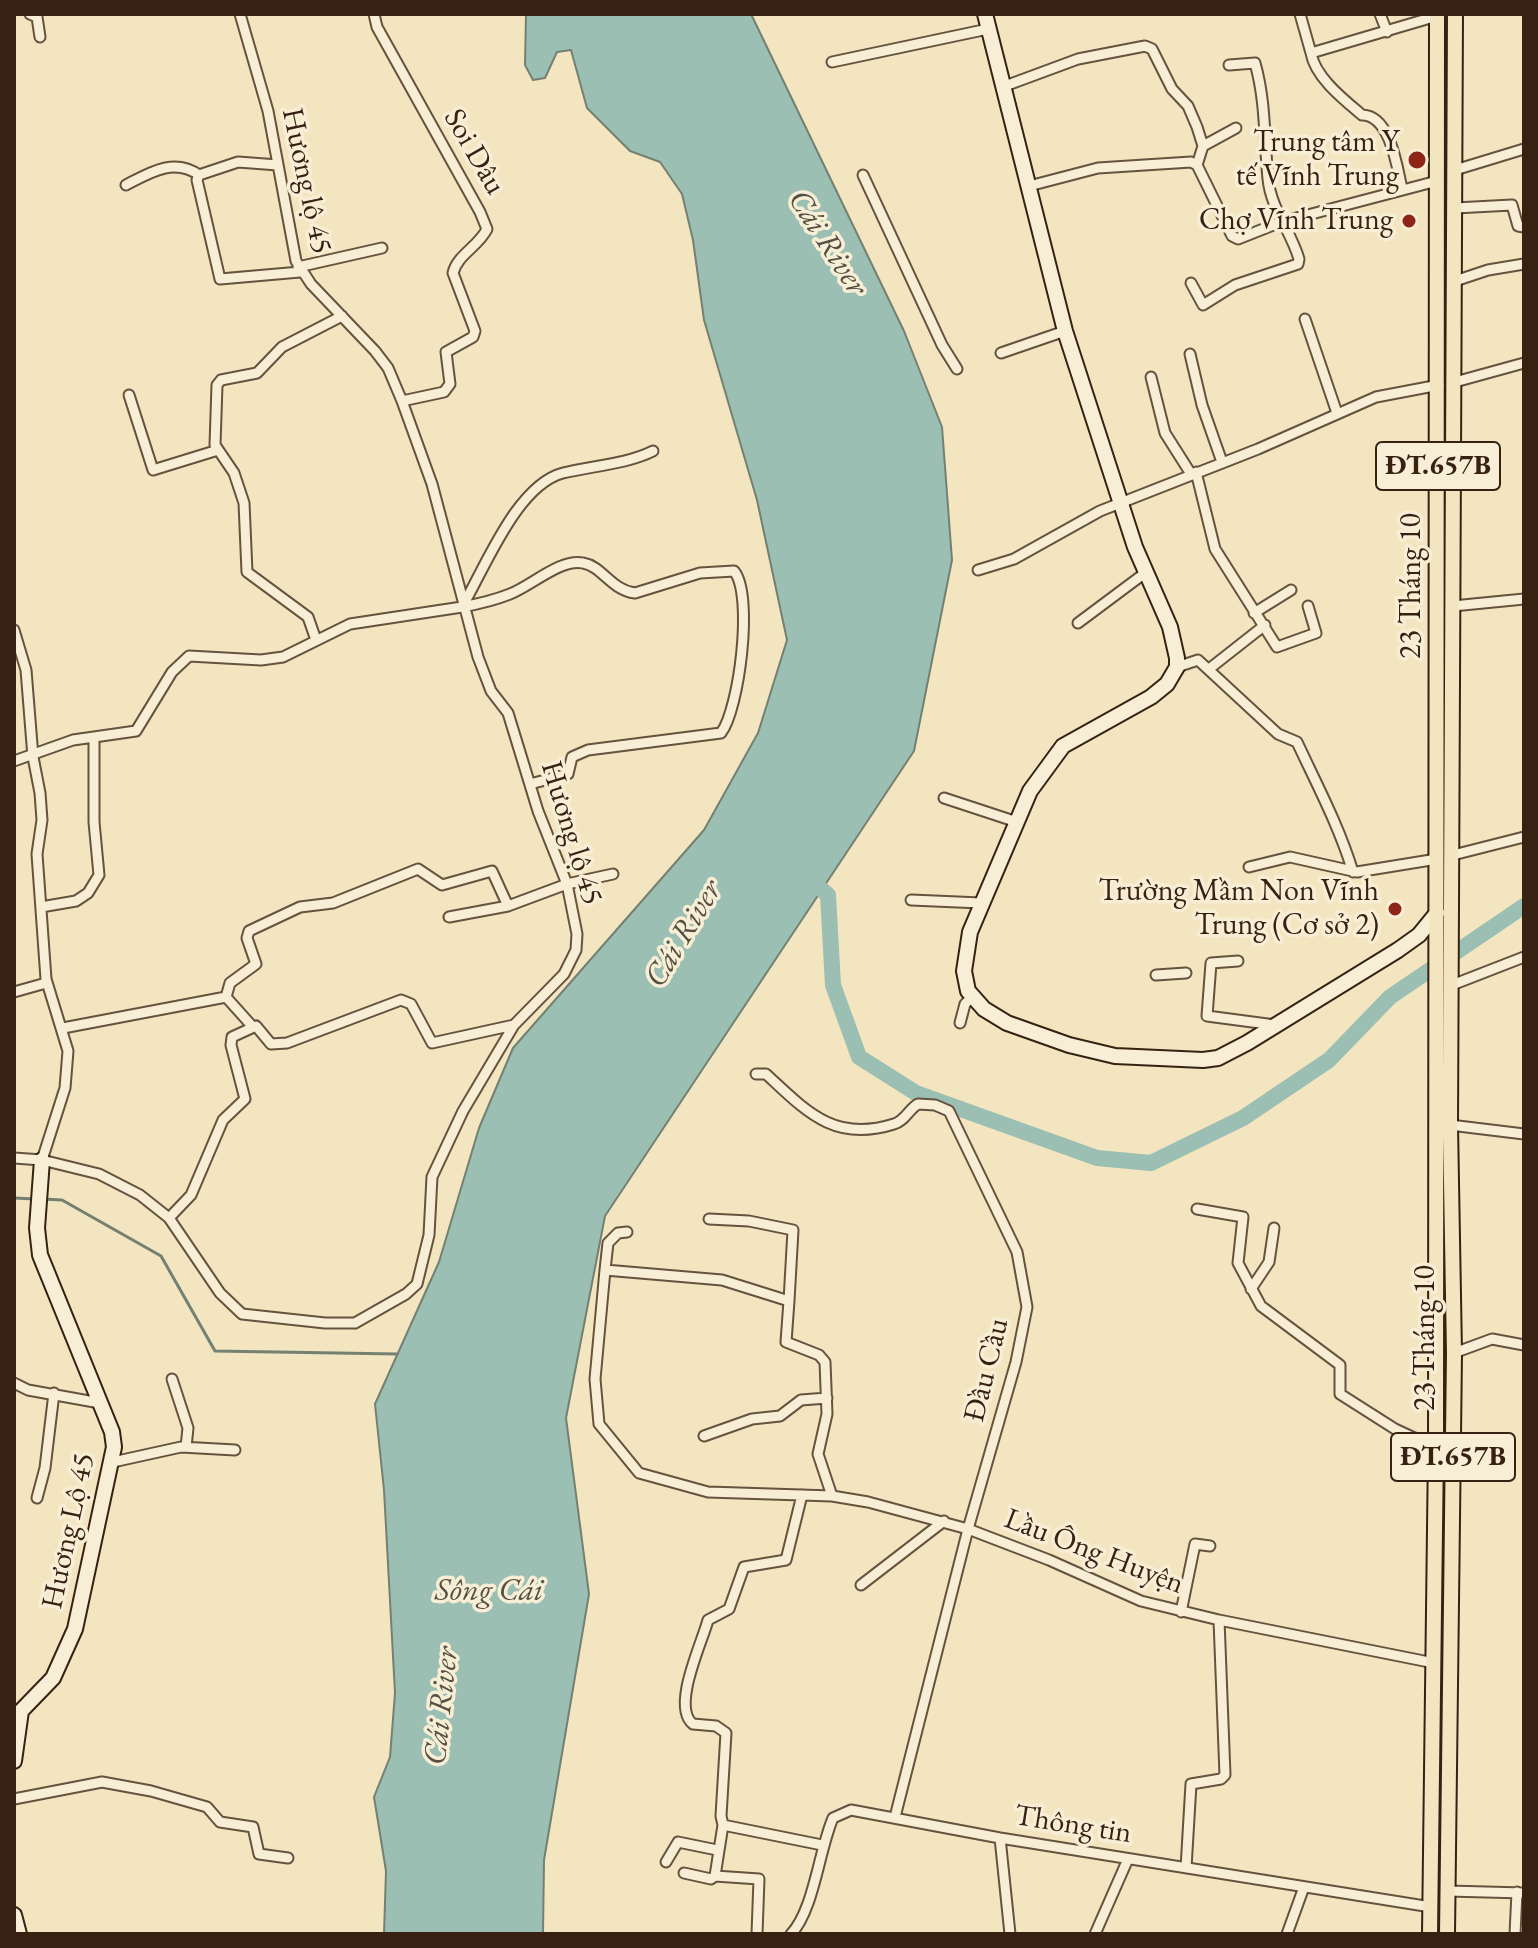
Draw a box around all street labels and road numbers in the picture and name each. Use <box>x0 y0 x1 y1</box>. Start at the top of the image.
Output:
street label: Soi Dâu <box>435 103 513 201</box>
street label: Hương lộ 45 <box>273 105 339 257</box>
road number: ĐT.657B <box>1376 442 1500 490</box>
street label: 23 Tháng 10 <box>1394 513 1430 659</box>
street label: Hương lộ 45 <box>532 757 610 909</box>
street label: 23 Tháng 10 <box>1408 1265 1444 1411</box>
street label: Đầu Cầu <box>957 1314 1017 1426</box>
road number: ĐT.657B <box>1391 1433 1515 1481</box>
street label: Hương Lộ 45 <box>35 1450 103 1612</box>
street label: Lầu Ông Huyện <box>999 1501 1189 1603</box>
street label: Thông tin <box>1012 1798 1134 1852</box>

